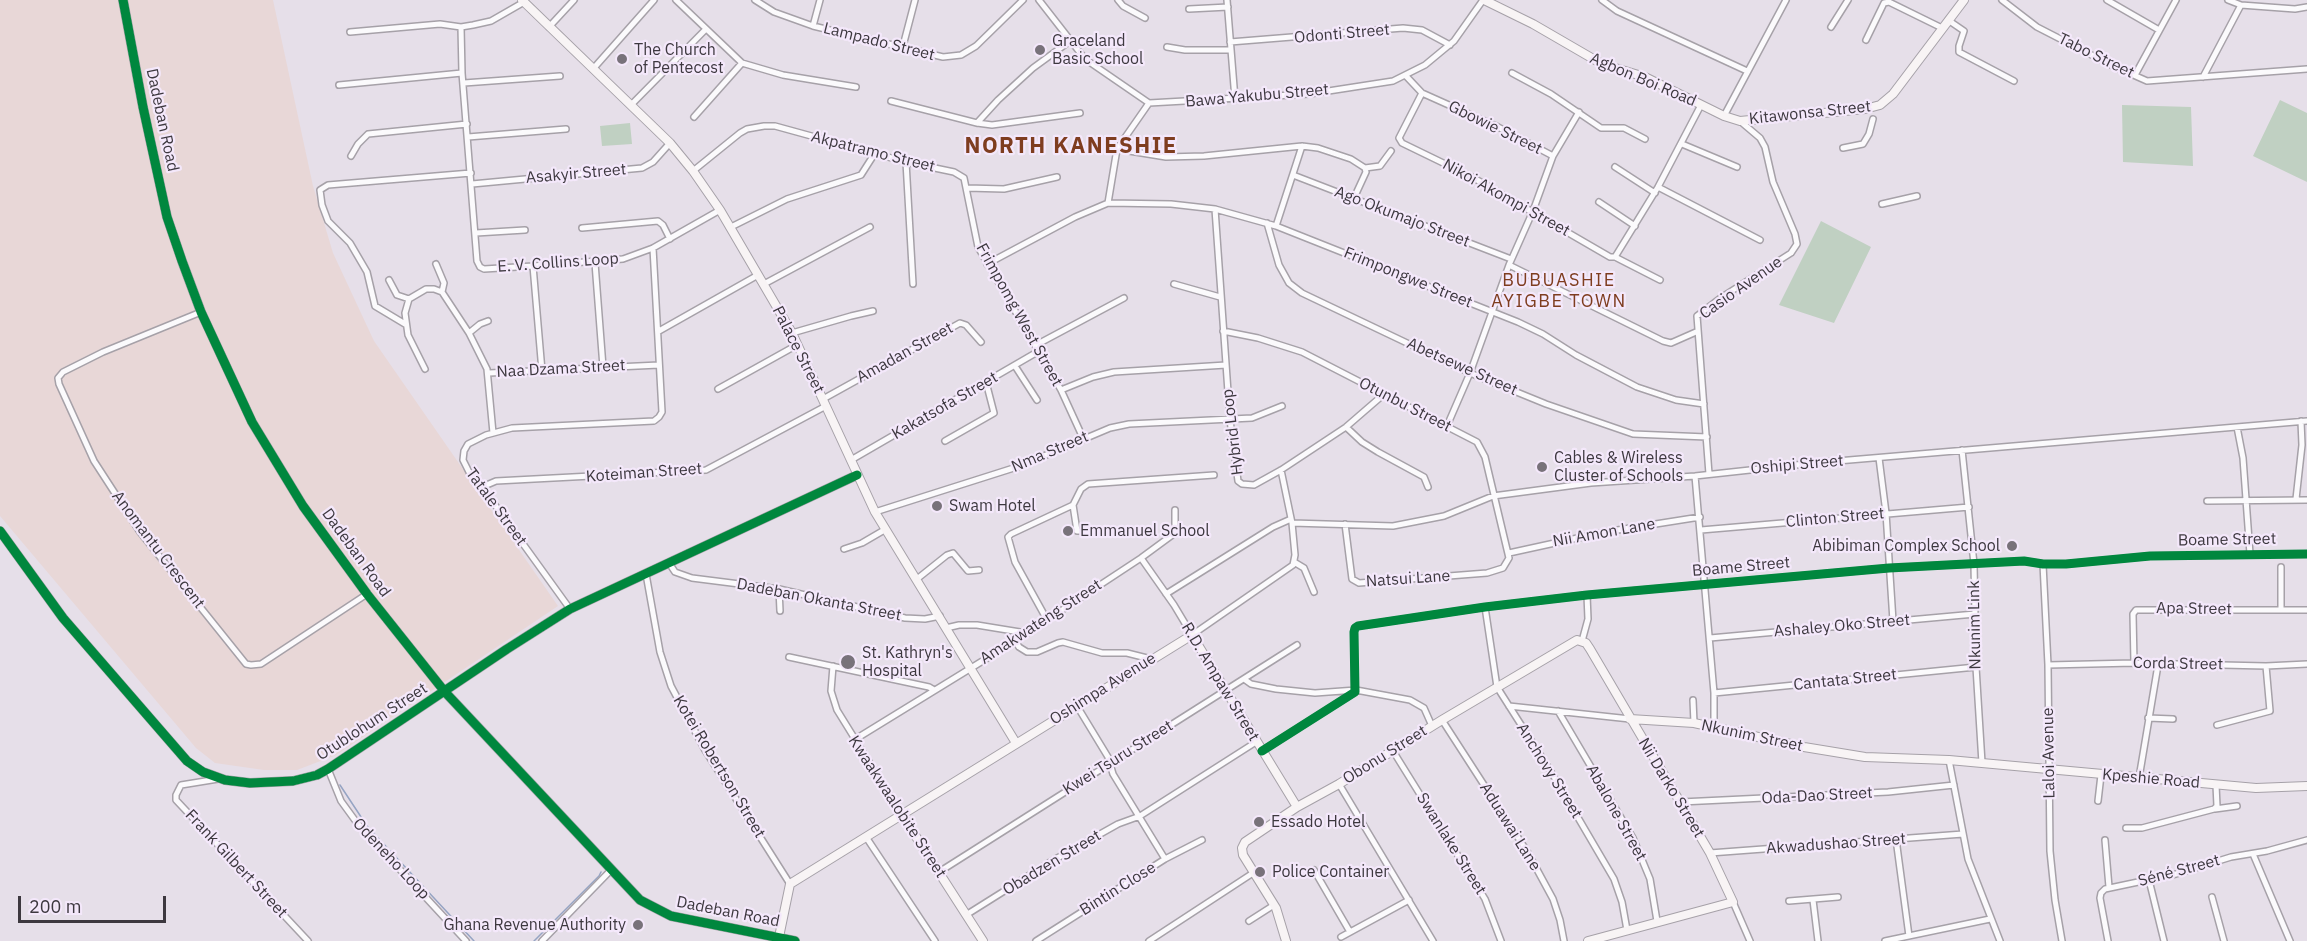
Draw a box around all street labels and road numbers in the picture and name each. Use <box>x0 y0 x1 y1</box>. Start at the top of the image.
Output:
street label: Lampado Street <box>821 19 937 65</box>
street label: Odonti Street <box>1293 20 1391 48</box>
street label: Tabo Street <box>2055 29 2137 83</box>
street label: Agbon Boi Road <box>1587 49 1699 111</box>
street label: Dadeban Road <box>142 67 182 173</box>
street label: Bawa Yakubu Street <box>1184 80 1330 112</box>
street label: Gbowie Street <box>1445 97 1545 159</box>
street label: Kitawonsa Street <box>1748 97 1872 129</box>
street label: Akpatramo Street <box>809 127 937 177</box>
street label: Nikoi Akompi Street <box>1439 155 1573 241</box>
street label: Asakyir Street <box>525 160 627 188</box>
street label: Ago Okumajo Street <box>1332 182 1472 252</box>
street label: Frimpomg West Street <box>972 240 1066 390</box>
street label: Frimpongwe Street <box>1341 243 1475 313</box>
street label: E. V. Collins Loop <box>497 249 619 277</box>
street label: Casio Avenue <box>1696 252 1786 324</box>
street label: Palace Street <box>768 303 828 397</box>
street label: Amadan Street <box>853 319 957 387</box>
street label: Abetsewe Street <box>1404 334 1520 400</box>
street label: Naa Dzama Street <box>496 356 626 382</box>
street label: Kakatsofa Street <box>889 368 1001 444</box>
street label: Otunbu Street <box>1356 373 1454 437</box>
street label: Hybrid Loop <box>1218 388 1248 476</box>
street label: Nma Street <box>1009 427 1091 477</box>
street label: Oshipi Street <box>1750 451 1844 479</box>
street label: Koteiman Street <box>585 459 703 487</box>
street label: Tatale Street <box>461 464 531 550</box>
street label: Anomantu Crescent <box>108 487 208 613</box>
street label: Clinton Street <box>1785 504 1885 532</box>
street label: Dadeban Road <box>317 505 395 601</box>
street label: Nii Amon Lane <box>1551 515 1657 551</box>
street label: Boame Street <box>2178 530 2276 550</box>
street label: Boame Street <box>1691 553 1791 581</box>
street label: Natsui Lane <box>1365 566 1451 592</box>
street label: Dadeban Okanta Street <box>735 575 903 625</box>
street label: Amakwateng Street <box>976 575 1106 669</box>
street label: Nkunim Link <box>1965 580 1985 670</box>
street label: Apa Street <box>2156 599 2232 619</box>
street label: Ashaley Oko Street <box>1773 610 1911 642</box>
street label: R.D. Ampaw Street <box>1177 619 1263 745</box>
street label: Oshimpa Avenue <box>1047 649 1159 729</box>
street label: Corda Street <box>2133 654 2223 674</box>
street label: Cantata Street <box>1793 665 1897 695</box>
street label: Otublohum Street <box>313 679 431 765</box>
street label: Kotei Robertson Street <box>669 692 769 842</box>
street label: Laloi Avenue <box>2039 707 2059 799</box>
street label: Kwei Tsuru Street <box>1059 716 1177 800</box>
street label: Nkunim Street <box>1699 716 1805 756</box>
street label: Anchovy Street <box>1512 720 1586 822</box>
street label: Obonu Street <box>1339 722 1431 788</box>
street label: Kwaakwaalobite Street <box>844 732 950 882</box>
street label: Nii Darko Street <box>1634 735 1708 841</box>
street label: Abalone Street <box>1582 762 1650 864</box>
street label: Kpeshie Road <box>2101 765 2201 793</box>
street label: Aduawai Lane <box>1475 780 1545 874</box>
street label: Oda-Dao Street <box>1761 783 1873 809</box>
street label: Swanlake Street <box>1412 789 1490 899</box>
street label: Frank Gilbert Street <box>181 806 291 922</box>
street label: Odeneho Loop <box>348 814 434 904</box>
street label: Obadzen Street <box>999 826 1105 900</box>
street label: Akwadushao Street <box>1766 830 1906 858</box>
street label: Séné Street <box>2136 851 2222 891</box>
street label: Bintin Close <box>1077 858 1159 920</box>
street label: Dadeban Road <box>675 893 781 931</box>

